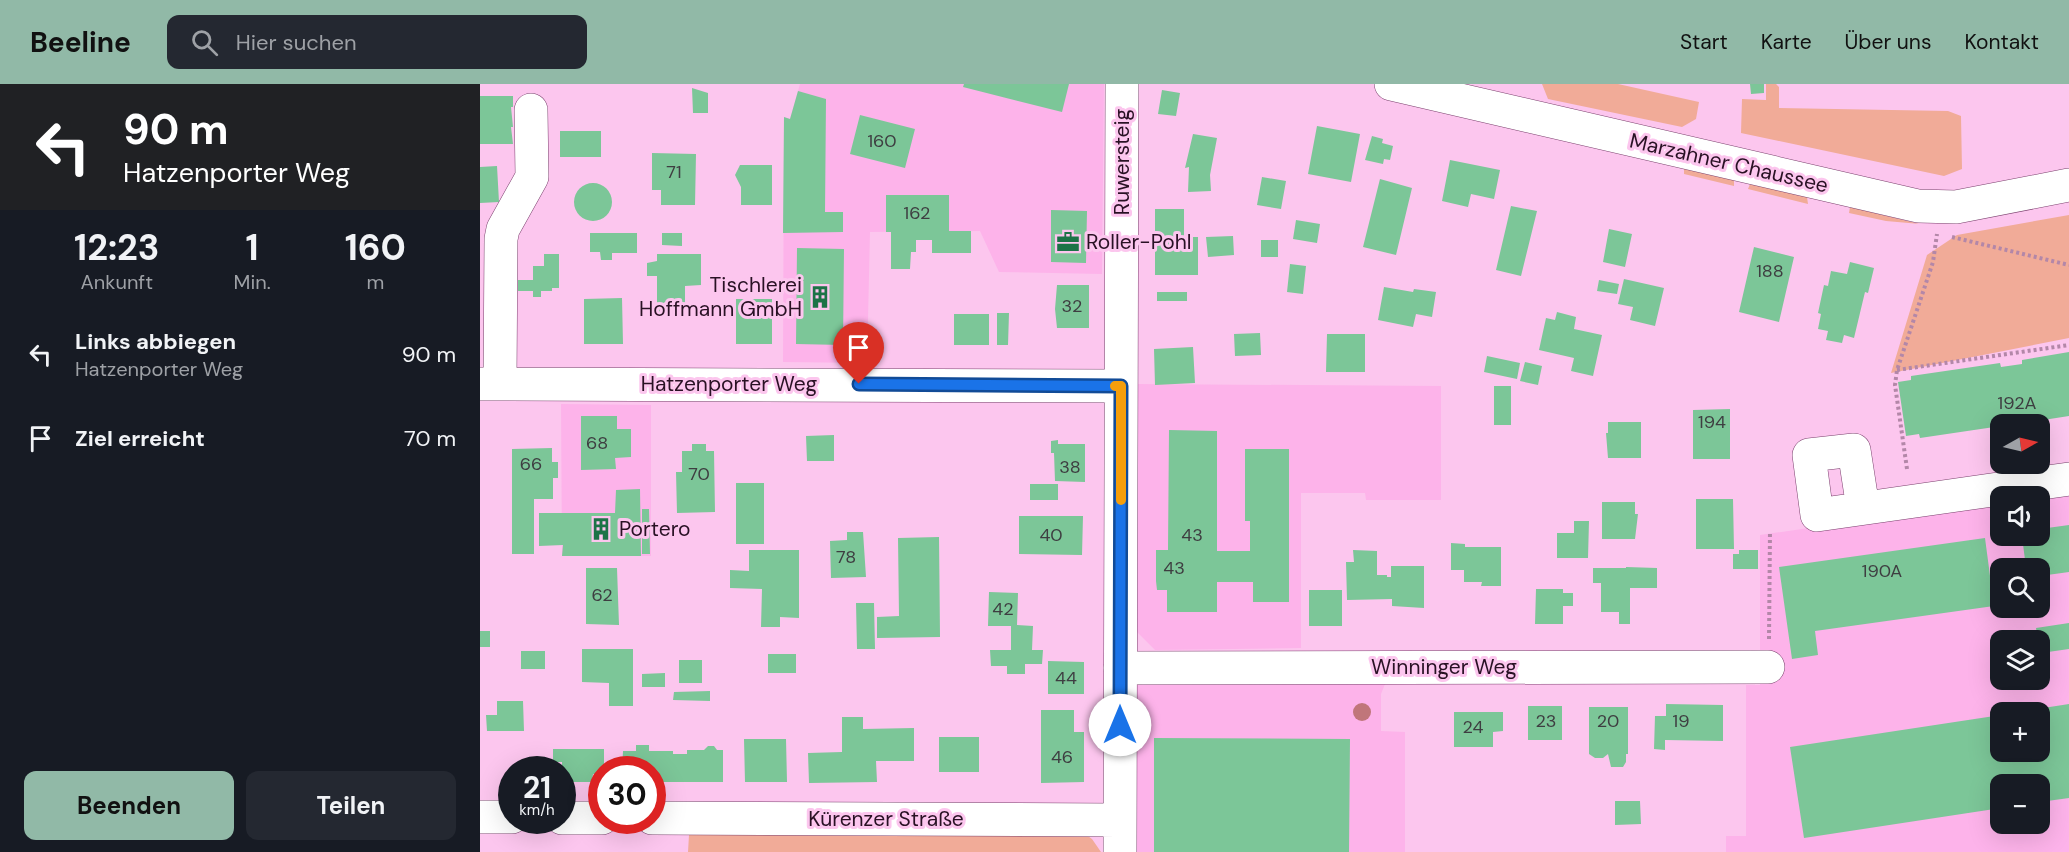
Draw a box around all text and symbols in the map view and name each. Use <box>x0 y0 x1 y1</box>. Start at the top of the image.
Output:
search box <box>167 15 587 69</box>
text: Beeline <box>30 24 131 61</box>
icon: search <box>188 26 221 59</box>
text: Hier suchen <box>236 28 357 57</box>
text: Start <box>1680 28 1728 56</box>
text: Karte <box>1761 28 1812 56</box>
text: Über uns <box>1845 28 1931 56</box>
text: Kontakt <box>1964 28 2039 56</box>
text: 90 m <box>123 102 229 157</box>
icon: left <box>24 108 102 186</box>
street label: Ruwersteig <box>1108 108 1136 215</box>
street label: Marzahner Chaussee <box>1627 127 1831 199</box>
house number: 160 <box>867 129 897 153</box>
text: Hatzenporter Weg <box>123 155 350 190</box>
house number: 71 <box>666 160 682 184</box>
house number: 162 <box>904 201 930 225</box>
text: 12:23 <box>74 224 160 271</box>
text: 1 <box>246 224 259 271</box>
text: 160 <box>345 224 406 271</box>
place label: Roller-Pohl <box>1086 228 1192 256</box>
office icon: Roller-Pohl <box>1055 229 1081 255</box>
house number: 188 <box>1756 259 1784 283</box>
text: Ankunft <box>81 269 153 295</box>
text: Min. <box>234 269 271 295</box>
text: m <box>366 269 384 295</box>
place label: Tischlerei Hoffmann GmbH <box>639 271 802 323</box>
building icon: Tischlerei Hoffmann GmbH <box>807 284 833 310</box>
house number: 32 <box>1061 294 1083 318</box>
pin <box>833 322 884 384</box>
text: Links abbiegen <box>75 327 236 356</box>
icon: arrive <box>842 331 875 364</box>
icon: left <box>24 338 57 371</box>
text: 90 m <box>402 340 456 369</box>
text: Hatzenporter Weg <box>75 356 243 382</box>
street label: Hatzenporter Weg <box>641 370 818 398</box>
house number: 192A <box>1998 391 2037 415</box>
house number: 194 <box>1698 410 1726 434</box>
north arrow <box>1990 414 2050 474</box>
map controls <box>1990 414 2050 834</box>
icon: arrive <box>24 422 57 455</box>
text: Ziel erreicht <box>75 424 205 453</box>
text: 70 m <box>404 424 456 453</box>
house number: 68 <box>586 431 608 455</box>
house number: 66 <box>520 452 542 476</box>
house number: 38 <box>1059 455 1081 479</box>
house number: 70 <box>688 462 710 486</box>
button: sound <box>1990 486 2050 546</box>
place label: Portero <box>619 515 690 543</box>
building icon: Portero <box>588 516 614 542</box>
house number: 40 <box>1039 523 1063 547</box>
house number: 43 <box>1181 523 1203 547</box>
house number: 78 <box>836 545 856 569</box>
house number: 43 <box>1163 556 1185 580</box>
button: search <box>1990 558 2050 618</box>
house number: 190A <box>1862 559 1902 583</box>
house number: 62 <box>591 583 613 607</box>
house number: 42 <box>992 597 1014 621</box>
button: layers <box>1990 630 2050 690</box>
street label: Winninger Weg <box>1371 653 1517 681</box>
house number: 44 <box>1055 666 1077 690</box>
position arrow <box>1088 693 1152 757</box>
button: + <box>1990 702 2050 762</box>
house number: 23 <box>1535 709 1557 733</box>
house number: 20 <box>1597 709 1619 733</box>
house number: 19 <box>1673 709 1689 733</box>
house number: 24 <box>1463 715 1484 739</box>
house number: 46 <box>1051 745 1073 769</box>
speed limit sign: 30 <box>588 756 666 834</box>
text: 21 <box>523 768 551 807</box>
button: Beenden <box>24 771 234 840</box>
button: Teilen <box>246 771 456 840</box>
button: − <box>1990 774 2050 834</box>
text: km/h <box>519 800 555 820</box>
street label: Kürenzer Straße <box>808 805 964 833</box>

